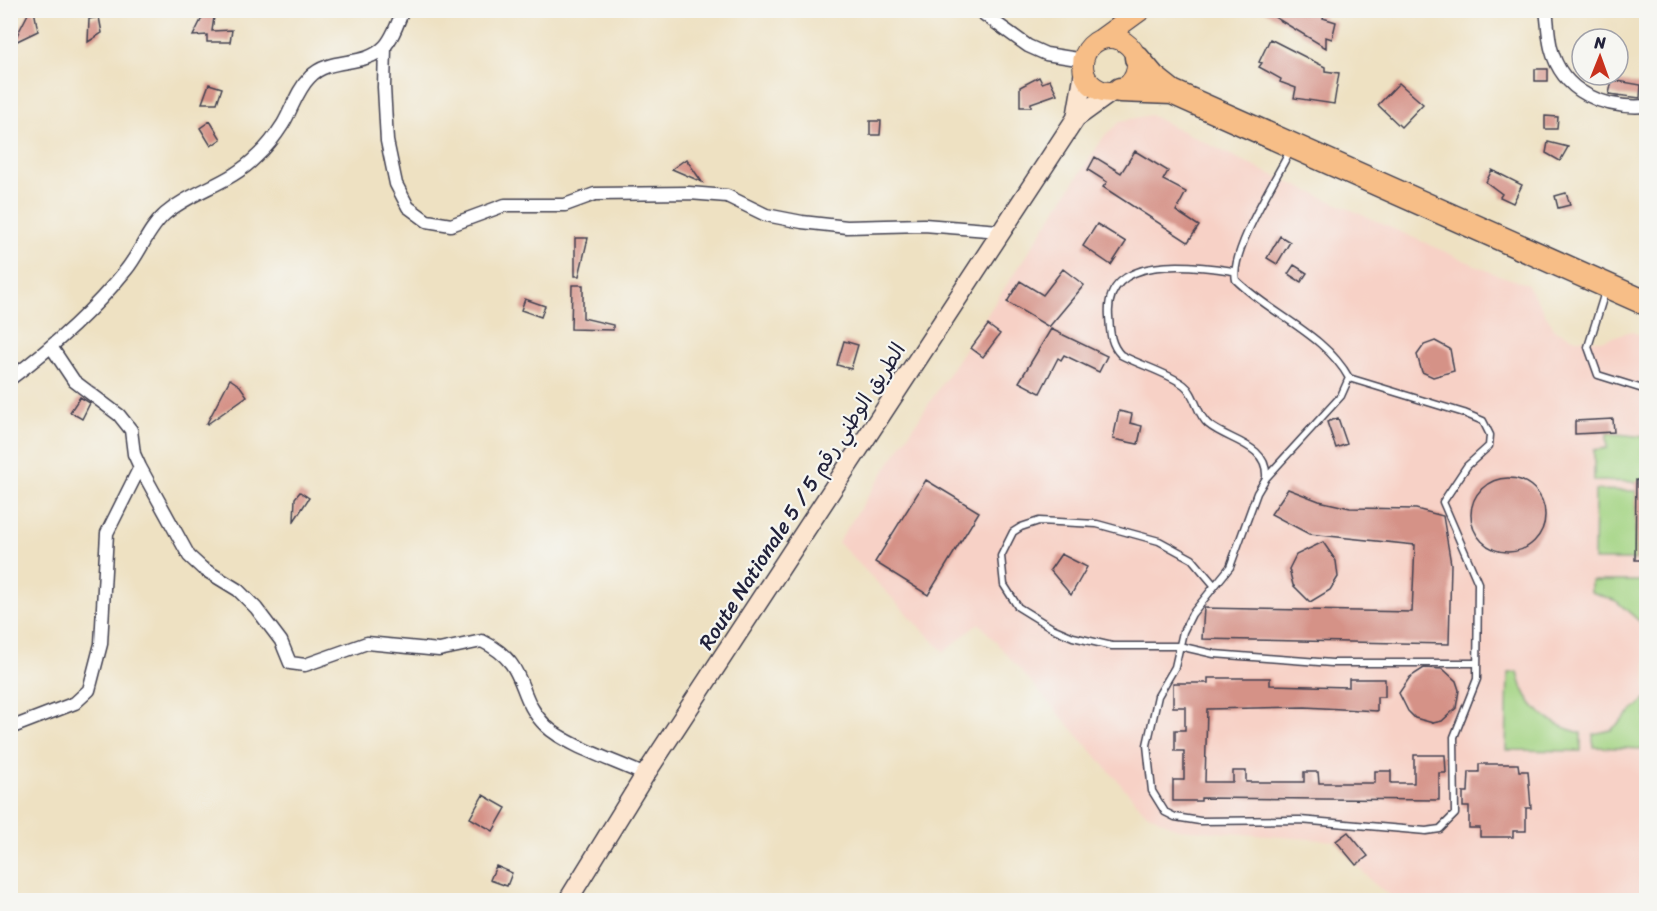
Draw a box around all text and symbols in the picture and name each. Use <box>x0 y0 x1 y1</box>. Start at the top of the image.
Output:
north arrow <box>1570 27 1630 87</box>
text: N <box>1593 28 1607 57</box>
street label: Route Nationale 5 / الطريق الوطني رقم 5 <box>688 335 916 657</box>

